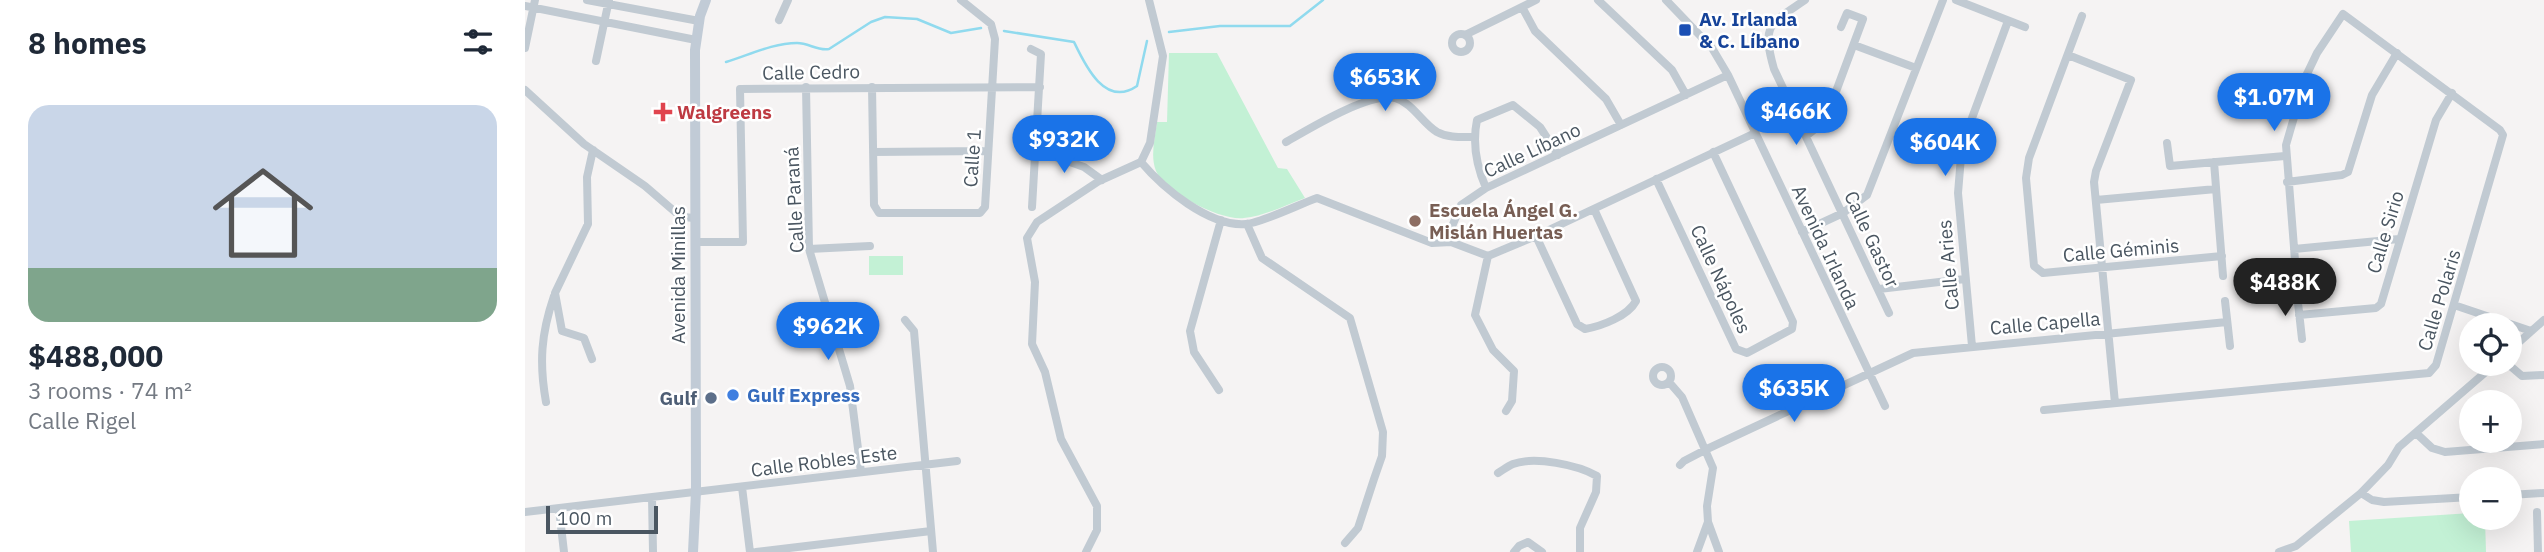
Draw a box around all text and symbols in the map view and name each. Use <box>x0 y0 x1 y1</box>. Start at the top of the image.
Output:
place label: Av. Irlanda & C. Líbano <box>1699 7 1800 53</box>
marker: Av. Irlanda & C. Líbano <box>1677 22 1693 38</box>
text: 8 homes <box>28 23 147 62</box>
icon: filters <box>459 23 497 61</box>
pin: $653K <box>1336 54 1434 113</box>
street label: Calle Cedro <box>762 59 860 85</box>
text: $653K <box>1349 61 1421 91</box>
pin: $1.07M <box>2217 74 2331 133</box>
text: $1.07M <box>2233 81 2315 111</box>
pin: $466K <box>1747 88 1845 147</box>
text: $466K <box>1760 95 1832 125</box>
place label: Walgreens <box>677 100 772 124</box>
marker: Walgreens <box>655 104 671 120</box>
pin: $932K <box>1015 116 1113 175</box>
street label: Calle Líbano <box>1480 117 1584 183</box>
pin: $604K <box>1896 118 1994 178</box>
text: $932K <box>1028 123 1100 153</box>
text: $604K <box>1909 126 1981 156</box>
street label: Calle 1 <box>958 128 986 188</box>
street label: Calle Paraná <box>779 146 809 254</box>
icon: home <box>200 150 326 276</box>
street label: Avenida Irlanda <box>1787 181 1865 313</box>
street label: Calle Gastor <box>1839 187 1905 291</box>
street label: Calle Sirio <box>2361 188 2409 276</box>
place label: Escuela Ángel G. Mislán Huertas <box>1429 198 1578 244</box>
street label: Avenida Minillas <box>666 206 690 344</box>
marker: Escuela Ángel G. Mislán Huertas <box>1407 213 1423 229</box>
street label: Calle Aries <box>1932 219 1964 311</box>
street label: Calle Nápoles <box>1685 221 1757 337</box>
street label: Calle Géminis <box>2062 233 2180 267</box>
street label: Calle Polaris <box>2412 246 2466 354</box>
pin: $488K <box>2236 258 2334 318</box>
text: $488K <box>2249 266 2321 296</box>
pin: $962K <box>779 302 877 362</box>
street label: Calle Capella <box>1989 306 2101 340</box>
text: $962K <box>792 310 864 340</box>
map controls <box>2459 313 2522 530</box>
button: locate <box>2459 313 2522 376</box>
text: $488,000 <box>28 336 163 375</box>
pin: $635K <box>1745 364 1843 424</box>
text: $635K <box>1758 372 1830 402</box>
text: 3 rooms · 74 m² <box>28 375 192 405</box>
place label: Gulf Express <box>747 383 860 407</box>
place label: Gulf <box>659 386 697 410</box>
marker: Gulf Express <box>725 387 741 403</box>
marker: Gulf <box>703 390 719 406</box>
button: + <box>2459 390 2522 453</box>
text: Calle Rigel <box>28 405 136 435</box>
street label: Calle Robles Este <box>749 440 899 482</box>
button: − <box>2459 467 2522 530</box>
scale bar <box>546 503 658 535</box>
text: 100 m <box>557 506 612 530</box>

